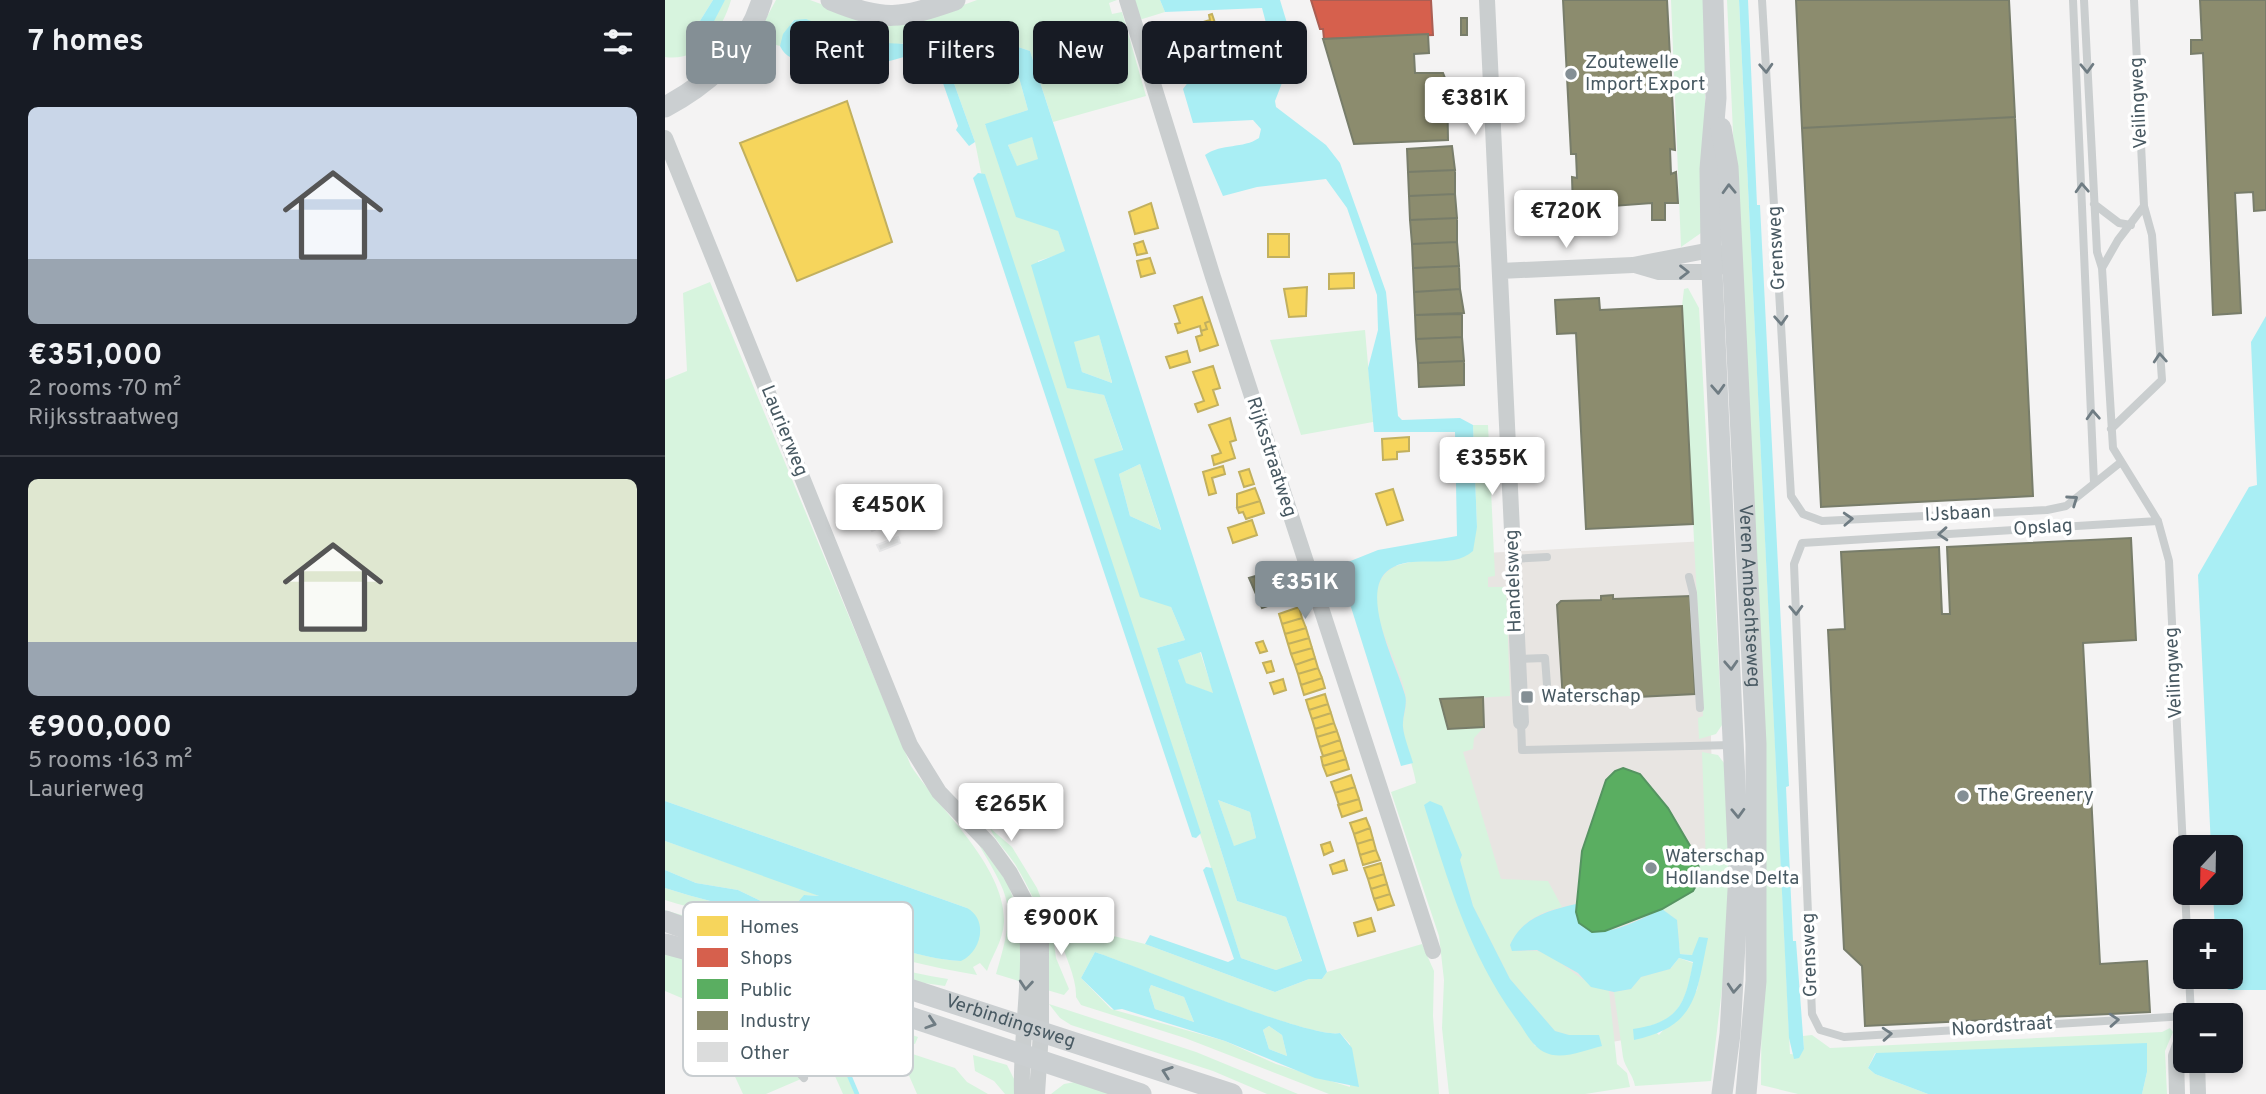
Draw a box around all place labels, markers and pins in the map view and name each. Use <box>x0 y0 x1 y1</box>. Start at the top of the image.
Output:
place label: Zoutewelle Import Export <box>1585 51 1705 97</box>
marker: Zoutewelle Import Export <box>1563 66 1579 82</box>
pin: €381K <box>1426 78 1524 137</box>
pin: €720K <box>1517 190 1615 250</box>
pin: €355K <box>1443 438 1541 497</box>
pin: €450K <box>840 484 938 544</box>
pin: €351K <box>1256 562 1354 621</box>
place label: Waterschap <box>1541 685 1641 709</box>
marker: Waterschap <box>1519 689 1535 705</box>
pin: €265K <box>962 784 1060 843</box>
place label: The Greenery <box>1977 784 2094 808</box>
marker: The Greenery <box>1955 788 1971 804</box>
place label: Waterschap Hollandse Delta <box>1665 845 1799 891</box>
marker: Waterschap Hollandse Delta <box>1643 860 1659 876</box>
pin: €900K <box>1012 898 1110 957</box>

